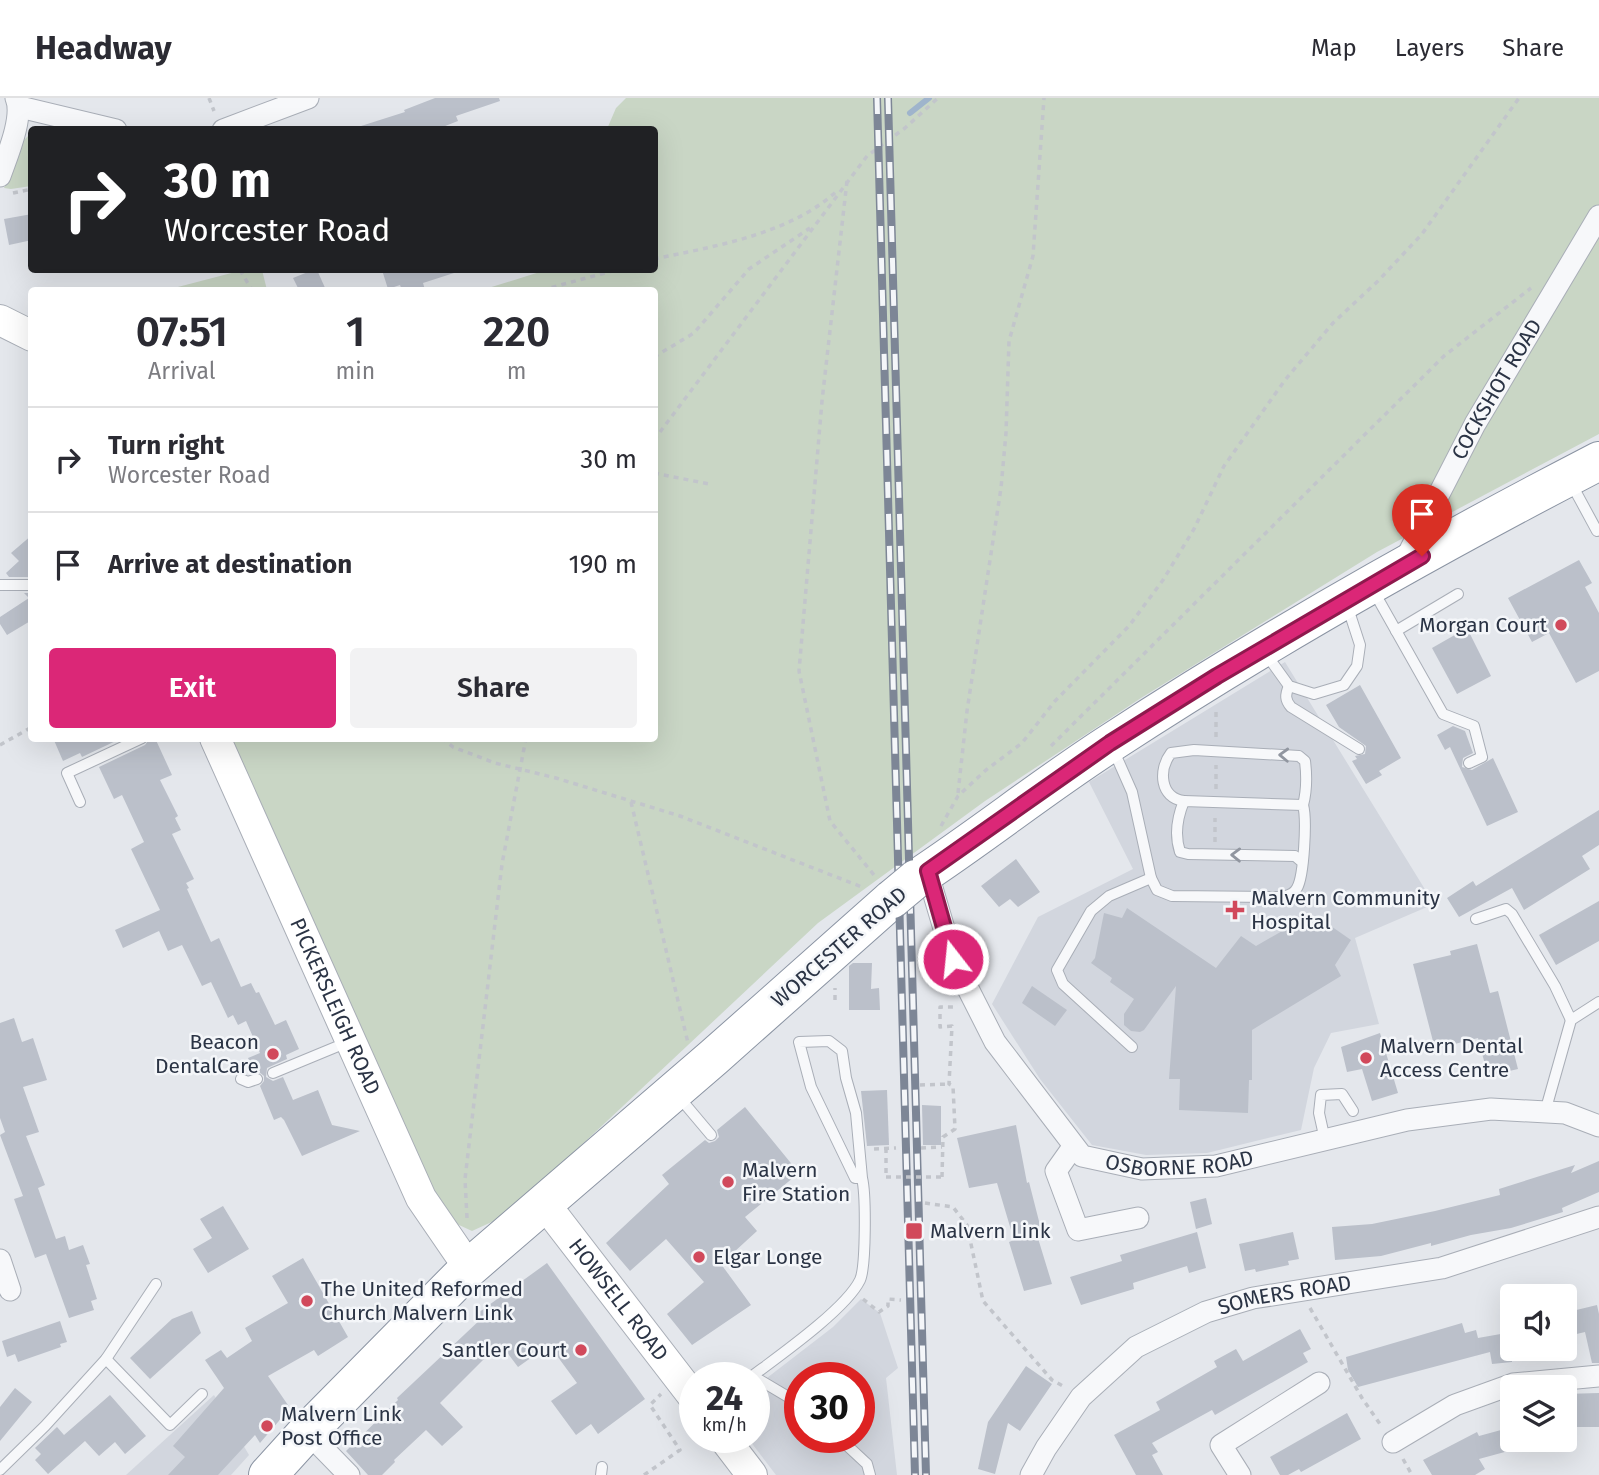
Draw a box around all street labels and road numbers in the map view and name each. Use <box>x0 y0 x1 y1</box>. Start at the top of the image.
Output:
street label: COCKSHOT ROAD <box>1446 314 1548 464</box>
street label: WORCESTER ROAD <box>766 881 912 1013</box>
street label: PICKERSLEIGH ROAD <box>284 914 386 1099</box>
street label: OSBORNE ROAD <box>1103 1144 1256 1182</box>
street label: HOWSELL ROAD <box>563 1233 674 1366</box>
street label: SOMERS ROAD <box>1215 1270 1353 1321</box>

